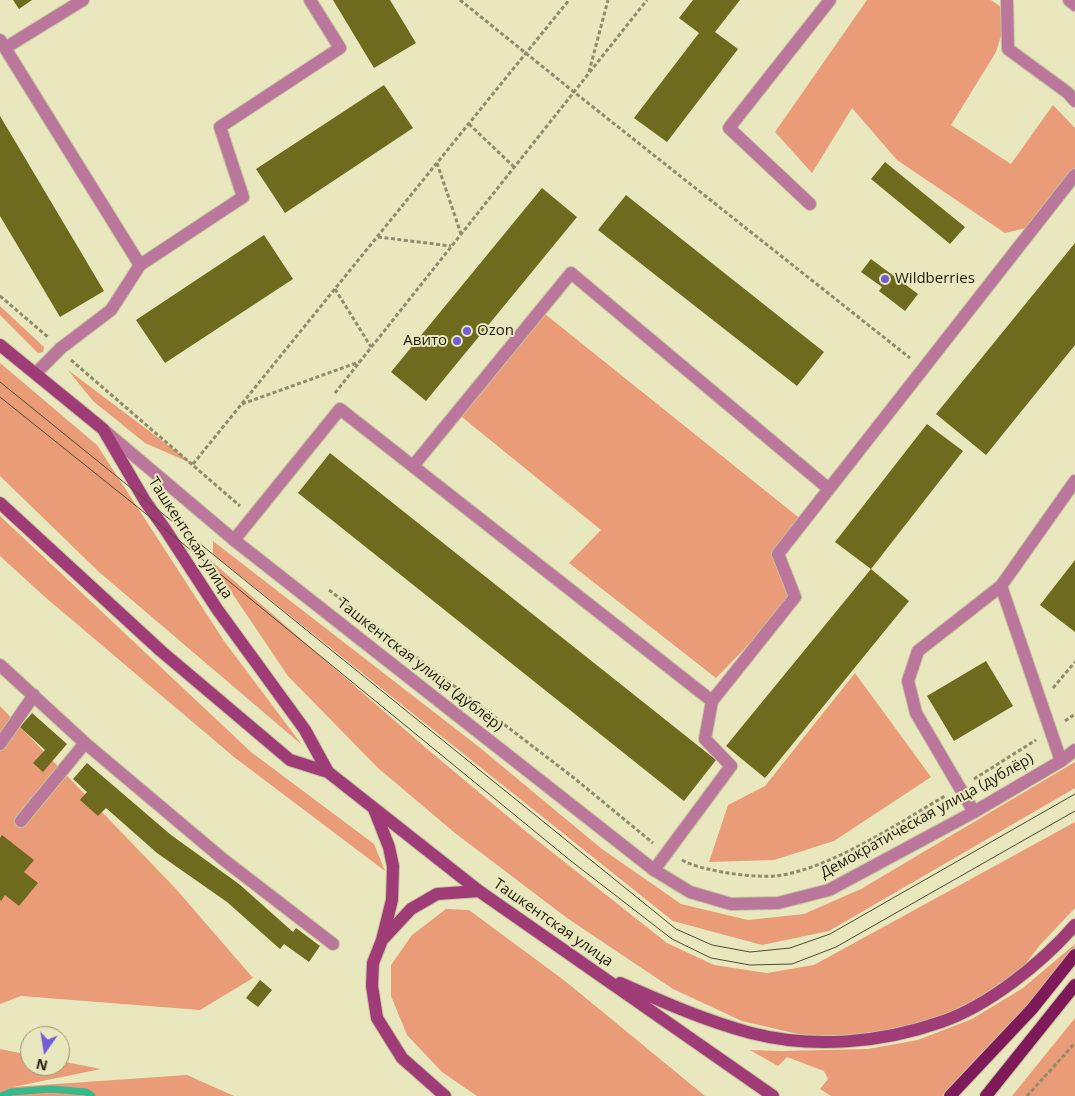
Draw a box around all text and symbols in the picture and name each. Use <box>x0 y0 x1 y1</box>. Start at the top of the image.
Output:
place label: Wildberries <box>895 270 975 288</box>
marker: Wildberries <box>879 273 891 285</box>
place label: Ozon <box>477 322 514 340</box>
marker: Ozon <box>461 325 473 337</box>
place label: Авито <box>403 332 447 350</box>
marker: Авито <box>451 335 463 347</box>
street label: Ташкентская улица <box>144 474 236 602</box>
street label: Ташкентская улица (дублёр) <box>333 595 507 735</box>
street label: Демократическая улица (дублёр) <box>817 750 1037 882</box>
street label: Ташкентская улица <box>490 875 616 971</box>
north arrow <box>20 1026 70 1076</box>
text: N <box>34 1055 49 1076</box>

